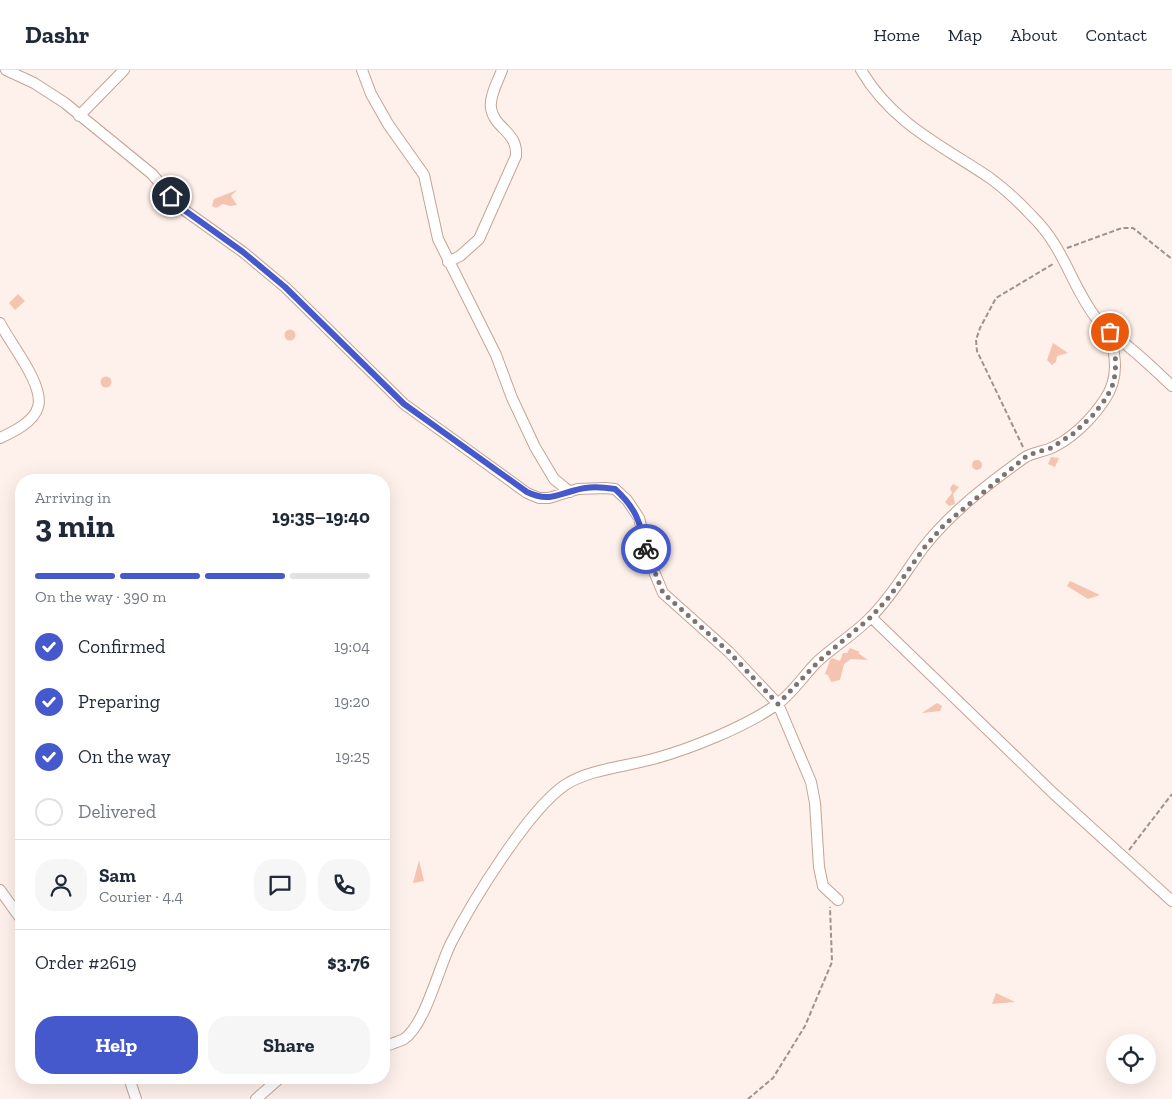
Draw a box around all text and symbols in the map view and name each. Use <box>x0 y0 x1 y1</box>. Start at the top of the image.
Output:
text: Dashr <box>25 20 89 49</box>
text: Home <box>873 24 920 46</box>
text: Map <box>948 24 982 46</box>
text: About <box>1010 24 1057 46</box>
text: Contact <box>1085 24 1147 46</box>
pin <box>150 175 192 217</box>
icon: home <box>157 182 185 210</box>
pin <box>1089 311 1131 353</box>
icon: bag <box>1096 318 1124 346</box>
text: Arriving in <box>35 488 111 507</box>
text: 19:35–19:40 <box>272 505 370 528</box>
text: 3 min <box>35 507 115 545</box>
courier <box>621 524 671 574</box>
icon: bike <box>632 535 660 563</box>
text: On the way · 390 m <box>35 587 166 606</box>
icon: check <box>35 633 63 661</box>
text: Confirmed <box>78 635 165 658</box>
text: 19:04 <box>334 637 370 656</box>
icon: check <box>35 688 63 716</box>
text: Preparing <box>78 690 160 713</box>
text: 19:20 <box>334 692 370 711</box>
icon: check <box>35 743 63 771</box>
text: On the way <box>78 745 171 768</box>
text: 19:25 <box>335 747 370 766</box>
text: Delivered <box>78 800 156 823</box>
button: person <box>35 859 87 911</box>
button: chat <box>254 859 306 911</box>
button: phone <box>318 859 370 911</box>
text: Sam <box>99 864 136 887</box>
text: Courier · 4.4 <box>99 887 183 906</box>
text: Order #2619 <box>35 951 137 974</box>
text: $3.76 <box>327 951 370 974</box>
button: Help <box>35 1016 198 1074</box>
button: Share <box>208 1016 370 1074</box>
map controls <box>1106 1034 1156 1084</box>
button: locate <box>1106 1034 1156 1084</box>

